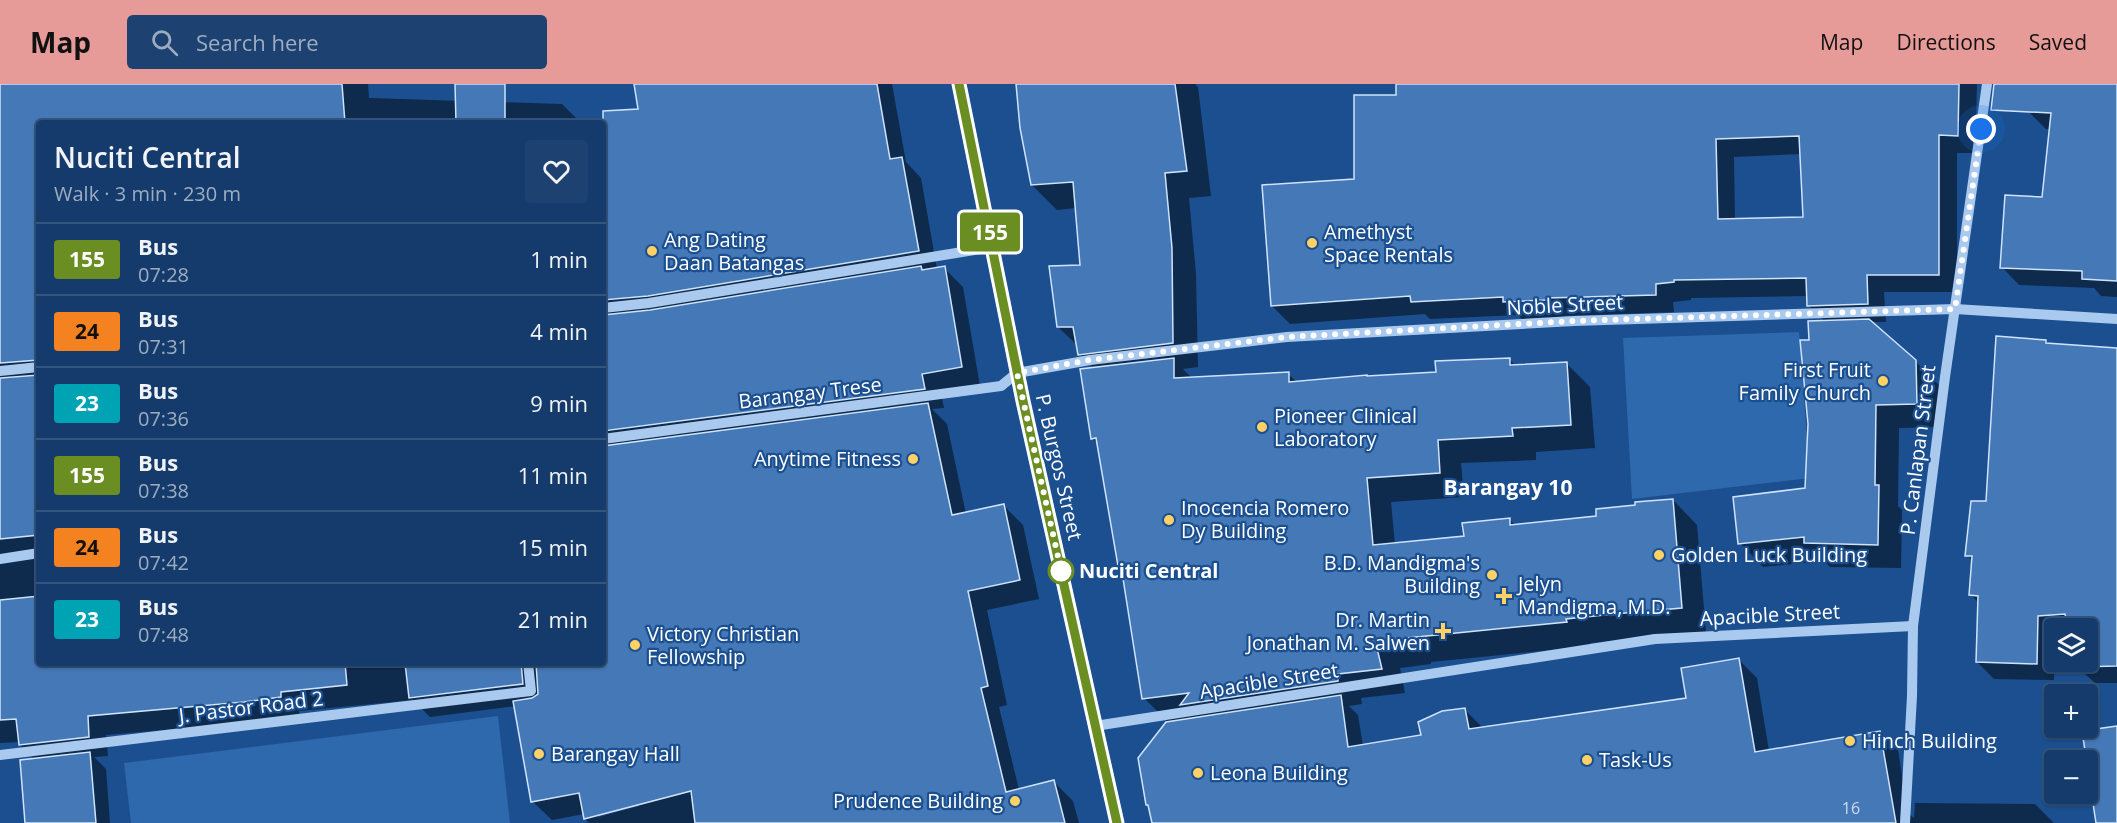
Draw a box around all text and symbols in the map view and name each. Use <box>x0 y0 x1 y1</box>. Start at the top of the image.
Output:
search box <box>127 15 547 69</box>
text: Map <box>30 23 91 61</box>
icon: search <box>148 26 181 59</box>
text: Search here <box>196 27 319 57</box>
text: Map <box>1820 28 1863 56</box>
text: Directions <box>1896 28 1996 56</box>
text: Saved <box>2029 28 2087 56</box>
your location <box>1966 114 1996 144</box>
text: Nuciti Central <box>54 138 240 176</box>
button: heart <box>525 140 588 203</box>
text: Walk · 3 min · 230 m <box>54 180 241 207</box>
line badge: 155 <box>956 212 1024 252</box>
text: 155 <box>972 218 1008 246</box>
place label: Amethyst Space Rentals <box>1324 218 1453 268</box>
place label: Ang Dating Daan Batangas <box>664 226 804 276</box>
text: Bus <box>138 231 178 261</box>
marker: Amethyst Space Rentals <box>1305 236 1319 250</box>
text: 1 min <box>530 244 588 274</box>
marker: Ang Dating Daan Batangas <box>645 244 659 258</box>
text: 155 <box>69 245 105 273</box>
text: 07:28 <box>138 261 189 288</box>
street label: Noble Street <box>1506 288 1624 321</box>
text: Bus <box>138 303 178 333</box>
text: 4 min <box>530 316 588 346</box>
text: 24 <box>75 317 99 345</box>
text: 07:31 <box>138 333 189 360</box>
place label: First Fruit Family Church <box>1739 356 1871 406</box>
street label: P. Canlapan Street <box>1894 363 1941 537</box>
street label: Barangay Trese <box>737 370 883 415</box>
marker: First Fruit Family Church <box>1876 374 1890 388</box>
text: Bus <box>138 375 178 405</box>
text: 9 min <box>530 388 588 418</box>
text: 23 <box>75 389 99 417</box>
street label: P. Burgos Street <box>1030 391 1089 543</box>
place label: Pioneer Clinical Laboratory <box>1274 402 1417 452</box>
text: 07:36 <box>138 405 189 432</box>
marker: Pioneer Clinical Laboratory <box>1255 420 1269 434</box>
place label: Anytime Fitness <box>754 445 901 472</box>
text: Bus <box>138 447 178 477</box>
marker: Anytime Fitness <box>906 452 920 466</box>
text: 11 min <box>518 460 588 490</box>
text: 155 <box>69 461 105 489</box>
district label: Barangay 10 <box>1444 473 1572 501</box>
text: 07:38 <box>138 477 189 504</box>
place label: Inocencia Romero Dy Building <box>1181 494 1349 544</box>
marker: Inocencia Romero Dy Building <box>1162 513 1176 527</box>
text: Bus <box>138 519 178 549</box>
text: 15 min <box>518 532 588 562</box>
text: 24 <box>75 533 99 561</box>
place label: Golden Luck Building <box>1671 541 1867 568</box>
marker: Golden Luck Building <box>1652 548 1666 562</box>
text: 07:42 <box>138 549 189 576</box>
place label: B.D. Mandigma's Building <box>1324 549 1480 599</box>
place label: Nuciti Central <box>1079 557 1218 584</box>
marker: Nuciti Central <box>1048 558 1074 584</box>
marker: B.D. Mandigma's Building <box>1485 568 1499 582</box>
place label: Jelyn Mandigma, M.D. <box>1516 570 1671 620</box>
marker: Jelyn Mandigma, M.D. <box>1495 587 1513 605</box>
text: Bus <box>138 591 178 621</box>
street label: Apacible Street <box>1699 597 1841 632</box>
text: 21 min <box>518 604 588 634</box>
text: 23 <box>75 605 99 633</box>
place label: Dr. Martin Jonathan M. Salwen <box>1245 606 1430 656</box>
map controls <box>2044 618 2098 804</box>
button: layers <box>2044 618 2098 672</box>
place label: Victory Christian Fellowship <box>647 620 799 670</box>
text: 07:48 <box>138 621 189 648</box>
marker: Dr. Martin Jonathan M. Salwen <box>1434 622 1452 640</box>
marker: Victory Christian Fellowship <box>628 638 642 652</box>
street label: Apacible Street <box>1198 656 1340 705</box>
street label: J. Pastor Road 2 <box>175 684 325 729</box>
button: + <box>2044 684 2098 738</box>
place label: Hinch Building <box>1862 727 1997 754</box>
marker: Hinch Building <box>1843 734 1857 748</box>
place label: Barangay Hall <box>551 740 680 767</box>
place label: Task-Us <box>1599 746 1672 773</box>
marker: Barangay Hall <box>532 747 546 761</box>
button: − <box>2044 750 2098 804</box>
marker: Task-Us <box>1580 753 1594 767</box>
place label: Leona Building <box>1210 759 1348 786</box>
marker: Leona Building <box>1191 766 1205 780</box>
place label: Prudence Building <box>833 787 1003 814</box>
marker: Prudence Building <box>1008 794 1022 808</box>
house number: 16 <box>1842 797 1860 819</box>

